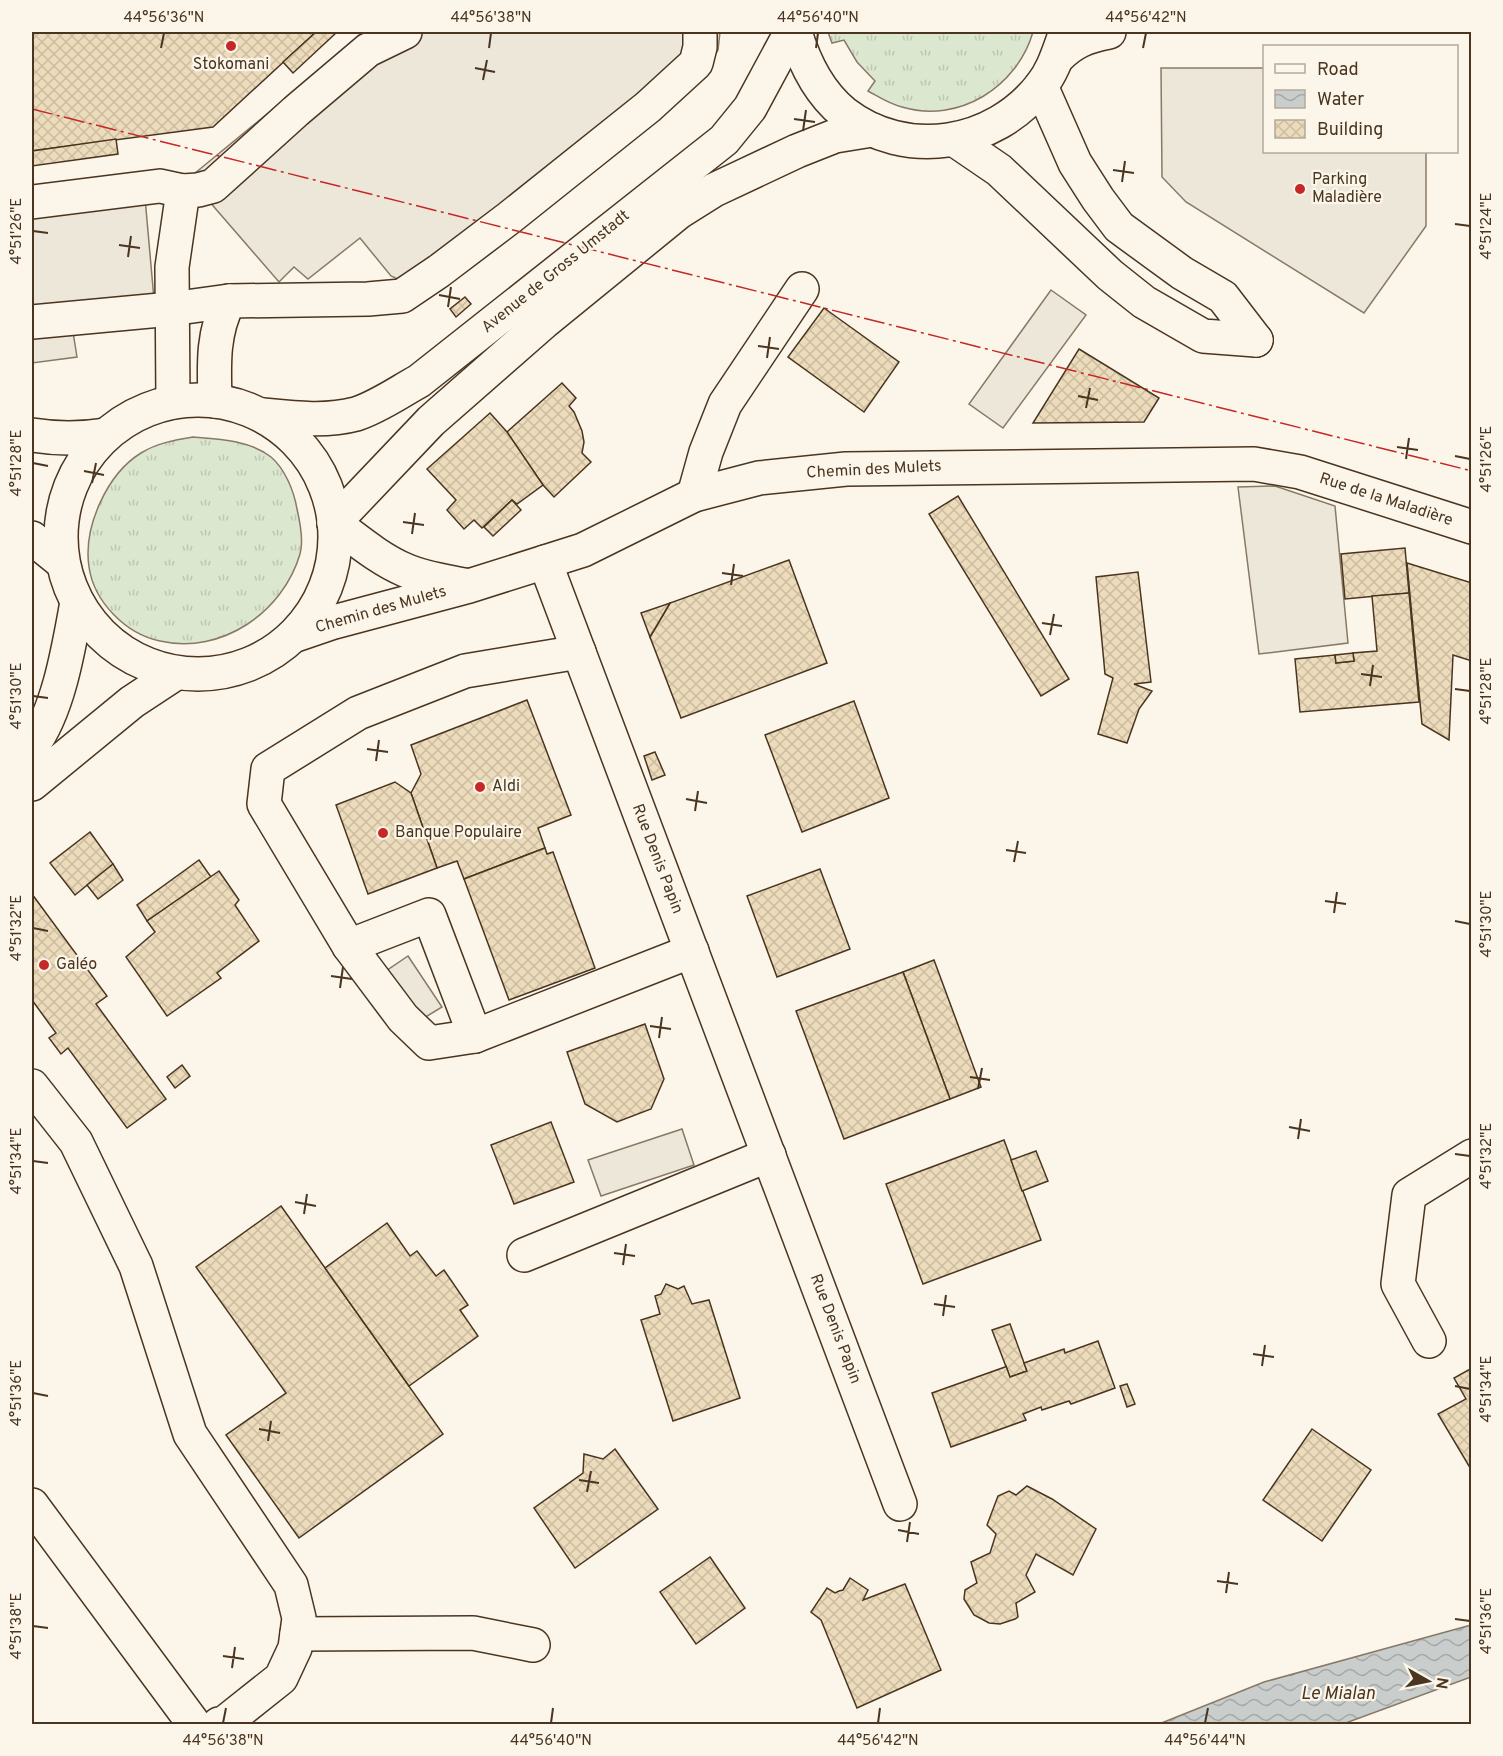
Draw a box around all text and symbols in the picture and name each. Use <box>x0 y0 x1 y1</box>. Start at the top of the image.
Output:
text: 44°56'36"N <box>124 9 204 28</box>
text: 44°56'38"N <box>450 9 532 28</box>
text: 44°56'40"N <box>777 9 859 28</box>
text: 44°56'42"N <box>1105 9 1187 28</box>
marker: Stokomani <box>224 39 238 53</box>
legend <box>1263 45 1458 153</box>
place label: Stokomani <box>193 55 269 75</box>
text: Road <box>1317 59 1359 82</box>
text: Water <box>1317 89 1364 112</box>
text: Building <box>1317 119 1383 142</box>
place label: Parking Maladière <box>1312 170 1382 208</box>
marker: Parking Maladière <box>1293 182 1307 196</box>
text: 4°51'24"E <box>1478 193 1497 259</box>
text: 4°51'26"E <box>8 198 27 264</box>
street label: Avenue de Gross Umstadt <box>478 206 634 338</box>
text: 4°51'26"E <box>1478 426 1497 492</box>
text: 4°51'28"E <box>8 430 27 496</box>
street label: Chemin des Mulets <box>806 456 942 484</box>
street label: Rue de la Maladière <box>1317 469 1455 531</box>
street label: Chemin des Mulets <box>313 582 449 638</box>
text: 4°51'28"E <box>1478 658 1497 724</box>
text: 4°51'30"E <box>8 662 27 730</box>
place label: Aldi <box>492 777 520 797</box>
marker: Aldi <box>473 780 487 794</box>
street label: Rue Denis Papin <box>627 801 687 917</box>
place label: Banque Populaire <box>395 823 522 843</box>
marker: Banque Populaire <box>376 826 390 840</box>
text: 4°51'30"E <box>1478 890 1497 958</box>
text: 4°51'32"E <box>8 895 27 961</box>
place label: Galéo <box>56 955 97 975</box>
marker: Galéo <box>37 958 51 972</box>
text: 4°51'32"E <box>1478 1123 1497 1189</box>
text: 4°51'34"E <box>8 1128 27 1194</box>
street label: Rue Denis Papin <box>805 1271 865 1387</box>
text: 4°51'34"E <box>1478 1356 1497 1422</box>
text: 4°51'36"E <box>8 1360 27 1426</box>
text: 4°51'36"E <box>1478 1588 1497 1654</box>
text: 4°51'38"E <box>8 1593 27 1659</box>
north arrow <box>1398 1651 1458 1711</box>
text: N <box>1430 1676 1452 1690</box>
water label: Le Mialan <box>1301 1683 1375 1706</box>
text: 44°56'38"N <box>182 1732 264 1751</box>
text: 44°56'40"N <box>510 1732 592 1751</box>
text: 44°56'42"N <box>837 1732 919 1751</box>
text: 44°56'44"N <box>1164 1732 1246 1751</box>

